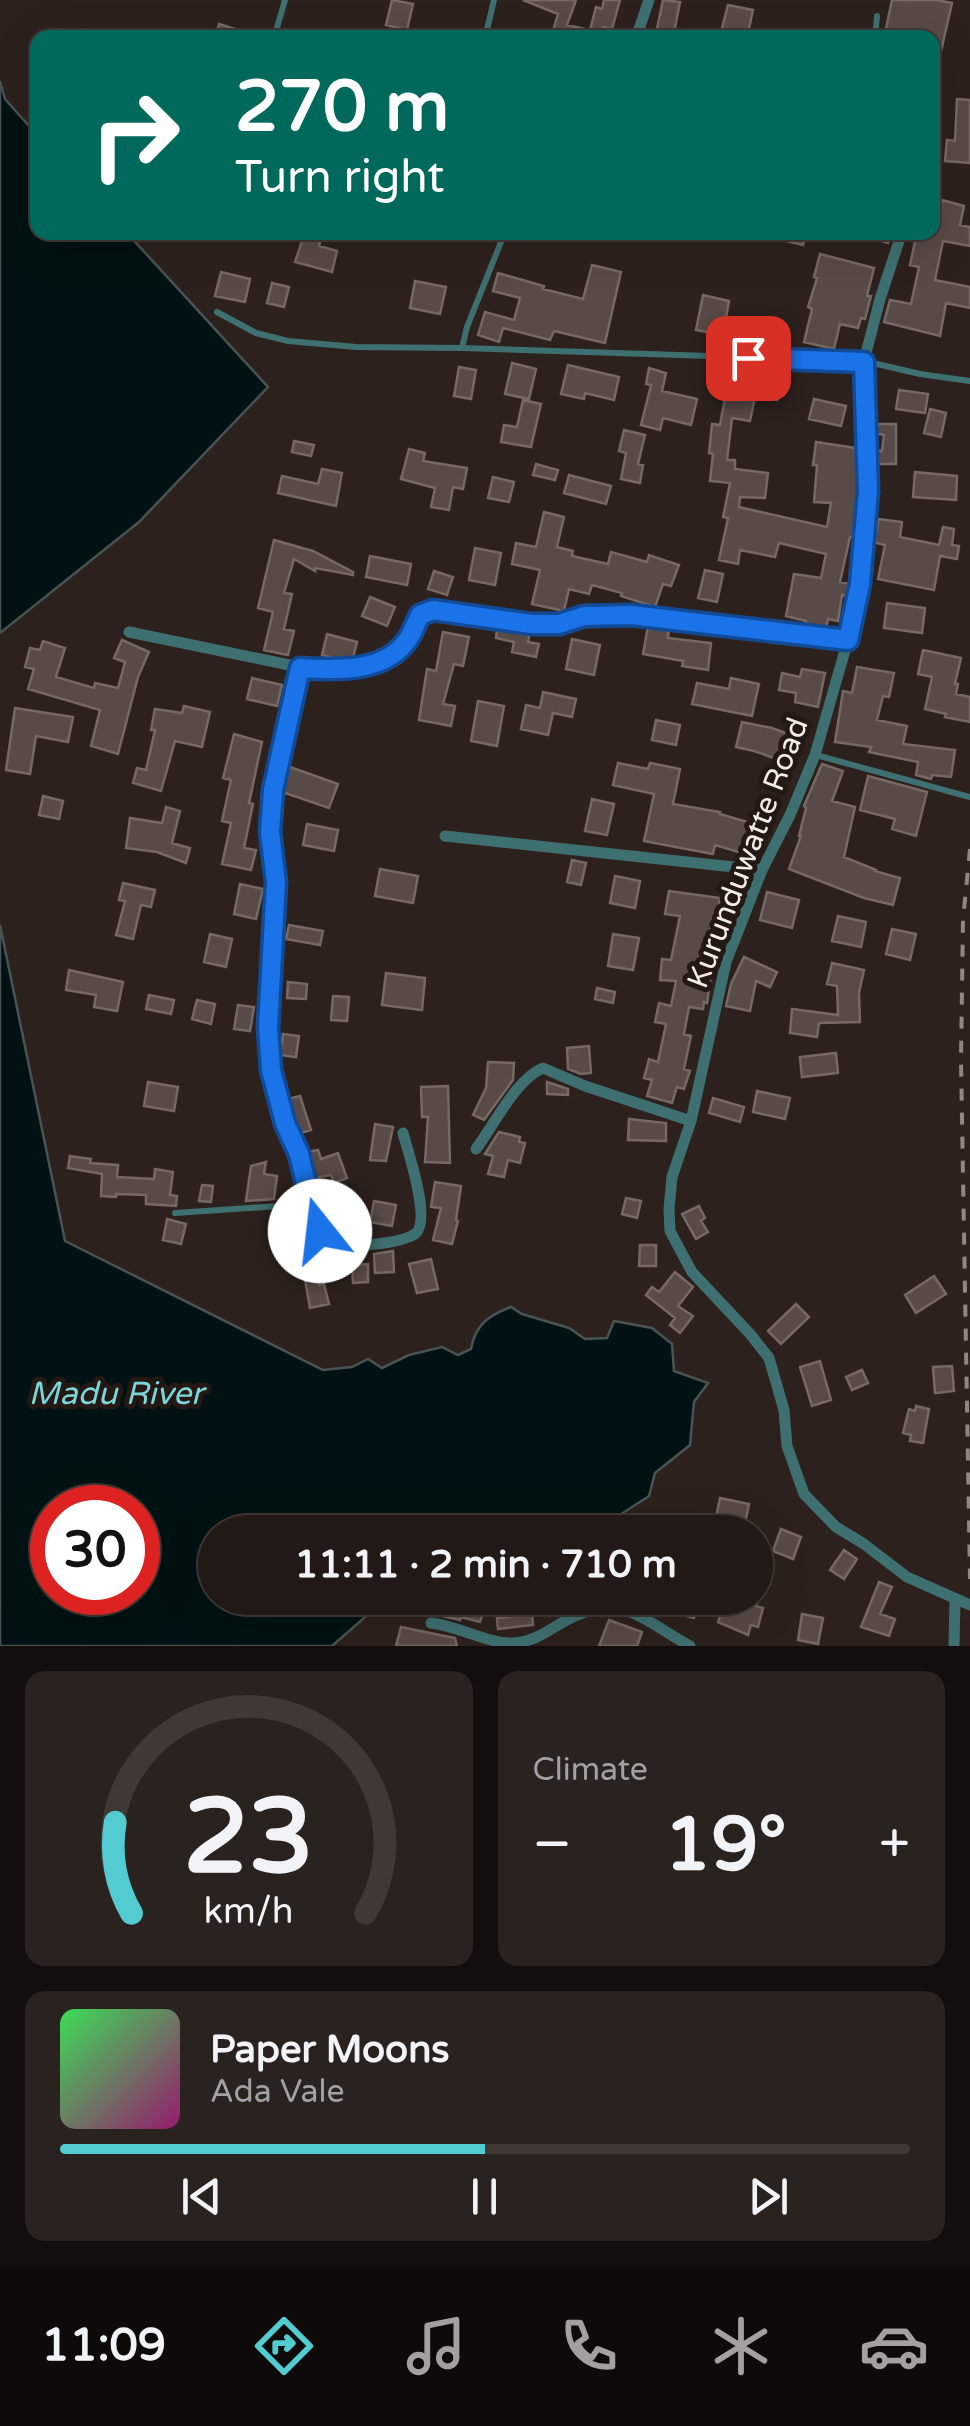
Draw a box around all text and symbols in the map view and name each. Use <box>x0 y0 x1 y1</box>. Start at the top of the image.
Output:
text: 270 m <box>235 66 449 150</box>
icon: right <box>70 70 200 200</box>
text: Turn right <box>235 151 444 205</box>
pin <box>706 316 791 401</box>
icon: arrive <box>721 331 776 386</box>
street label: Kurunduwatte Road <box>679 713 817 993</box>
position arrow <box>268 1179 372 1283</box>
water label: Madu River <box>29 1375 207 1413</box>
speed limit sign: 30 <box>30 1485 160 1615</box>
text: 11:11 · 2 min · 710 m <box>294 1542 677 1588</box>
text: Climate <box>533 1751 648 1789</box>
text: 23 <box>183 1776 314 1901</box>
text: 19° <box>664 1800 787 1890</box>
text: − <box>533 1812 572 1878</box>
text: + <box>879 1812 910 1878</box>
text: km/h <box>204 1890 294 1933</box>
text: Paper Moons <box>210 2027 450 2073</box>
text: Ada Vale <box>210 2073 345 2111</box>
icon: previous <box>174 2169 229 2224</box>
icon: pause <box>457 2169 512 2224</box>
icon: next <box>741 2169 796 2224</box>
icon: directions <box>249 2311 319 2381</box>
icon: music <box>401 2311 471 2381</box>
icon: phone <box>554 2311 624 2381</box>
icon: climate <box>706 2311 776 2381</box>
icon: car <box>859 2311 929 2381</box>
text: 11:09 <box>41 2319 166 2373</box>

